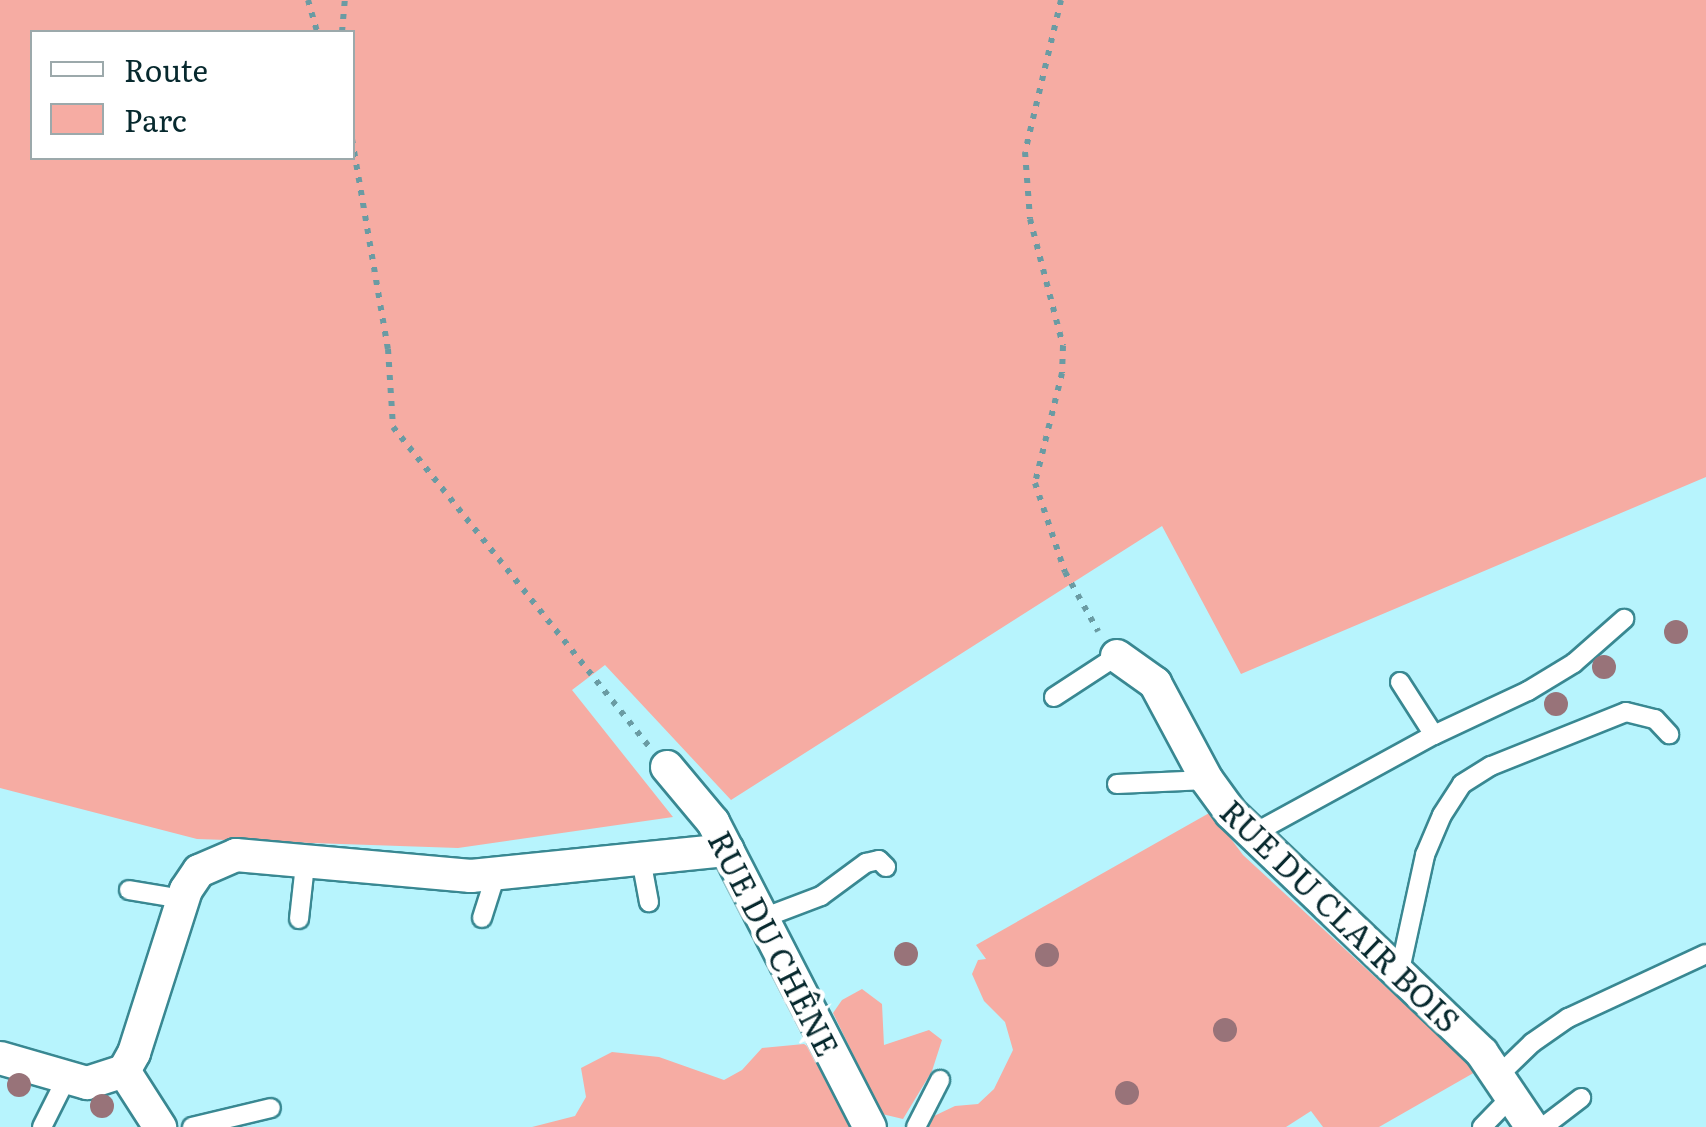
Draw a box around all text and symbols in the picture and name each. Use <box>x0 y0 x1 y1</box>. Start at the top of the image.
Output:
legend <box>30 30 355 160</box>
text: Route <box>124 47 208 91</box>
text: Parc <box>124 97 187 141</box>
street label: RUE DU CLAIR BOIS <box>1214 791 1468 1039</box>
street label: RUE DU CHÊNE <box>702 824 848 1062</box>

